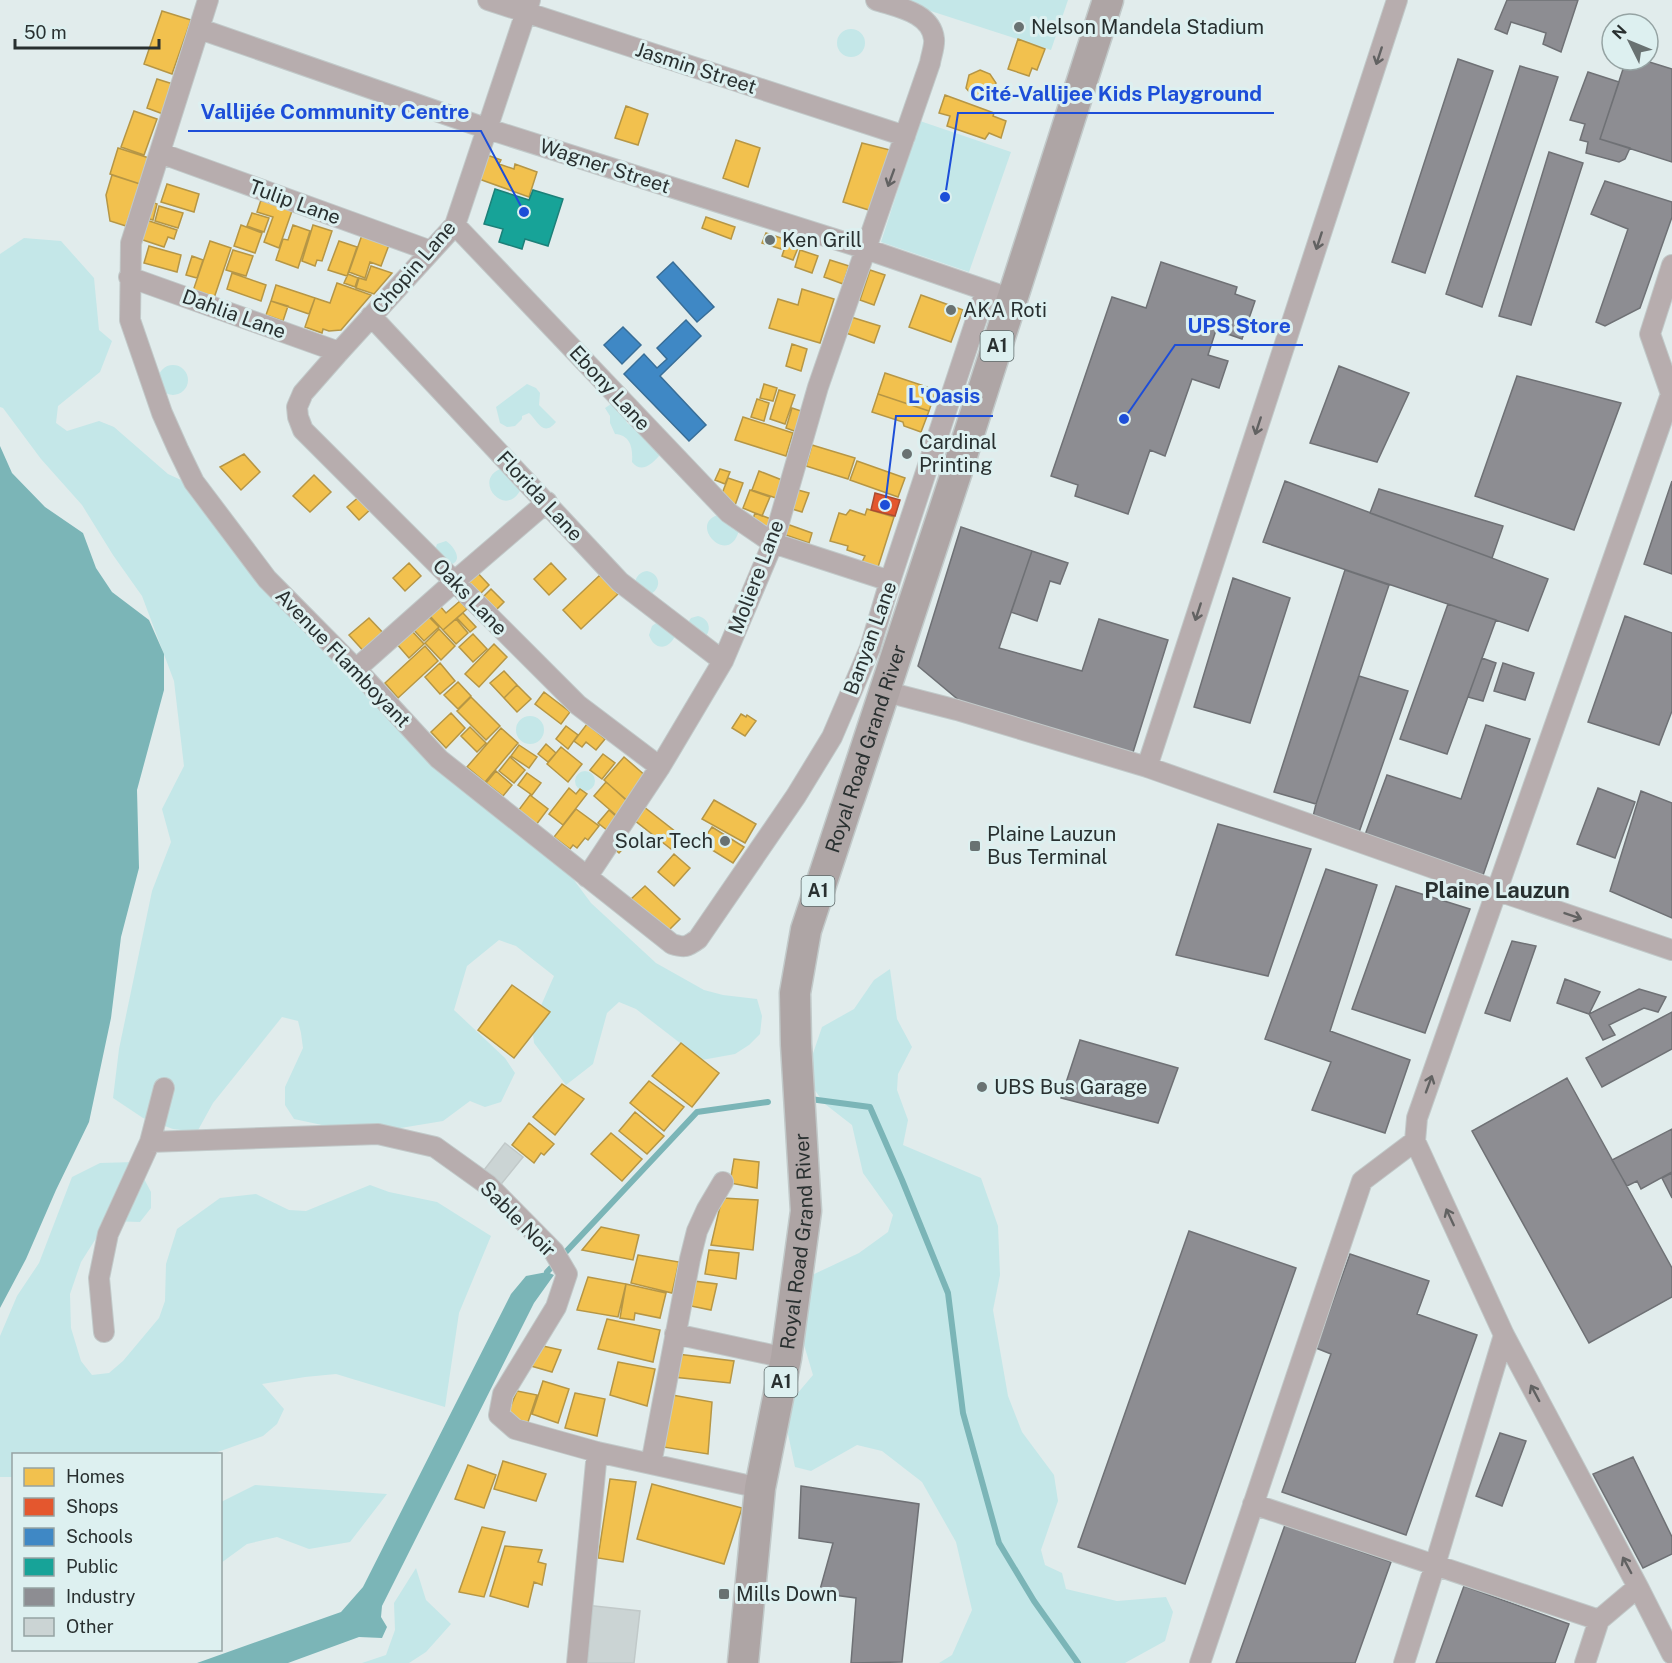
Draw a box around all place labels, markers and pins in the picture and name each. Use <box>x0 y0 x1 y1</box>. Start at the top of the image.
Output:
place label: Nelson Mandela Stadium <box>1031 15 1264 39</box>
marker: Nelson Mandela Stadium <box>1012 20 1026 34</box>
callout: Cité-Vallijee Kids Playground <box>958 74 1274 113</box>
callout: Vallijée Community Centre <box>188 92 481 131</box>
place label: Ken Grill <box>782 228 862 252</box>
marker: Ken Grill <box>763 233 777 247</box>
place label: AKA Roti <box>963 298 1047 322</box>
marker: AKA Roti <box>944 303 958 317</box>
callout: UPS Store <box>1175 306 1303 345</box>
callout: L'Oasis <box>896 377 993 416</box>
place label: Cardinal Printing <box>919 430 997 477</box>
marker: Cardinal Printing <box>900 447 914 461</box>
place label: Plaine Lauzun Bus Terminal <box>987 822 1116 869</box>
place label: Solar Tech <box>615 829 713 853</box>
marker: Solar Tech <box>718 834 732 848</box>
marker: Plaine Lauzun Bus Terminal <box>968 839 982 853</box>
place label: UBS Bus Garage <box>994 1075 1147 1099</box>
marker: UBS Bus Garage <box>975 1080 989 1094</box>
place label: Mills Down <box>736 1582 837 1606</box>
marker: Mills Down <box>717 1587 731 1601</box>

